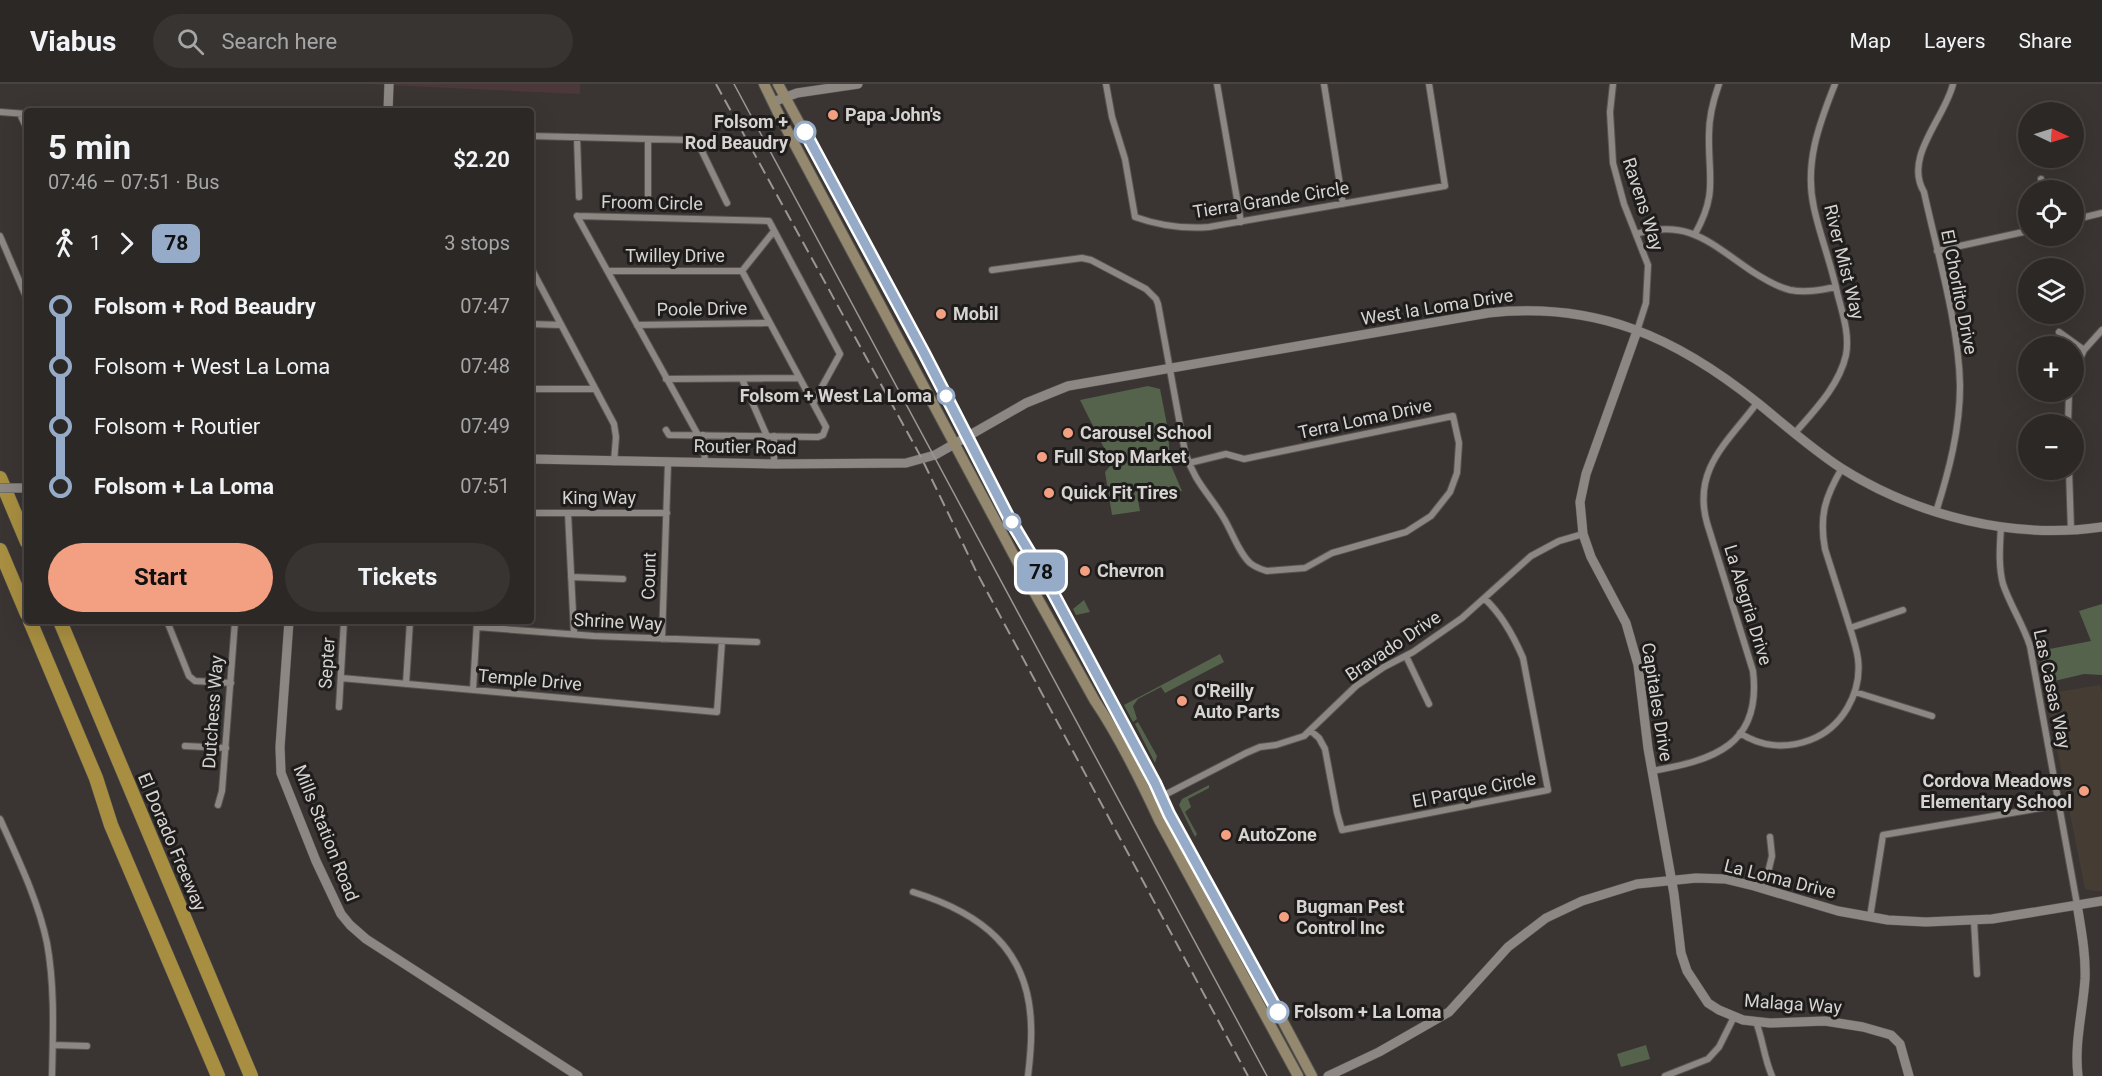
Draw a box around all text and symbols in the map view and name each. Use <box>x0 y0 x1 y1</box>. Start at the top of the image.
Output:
search box <box>153 14 573 68</box>
text: Viabus <box>30 25 117 58</box>
icon: search <box>174 25 207 58</box>
text: Search here <box>222 29 337 54</box>
text: Map <box>1849 29 1891 53</box>
text: Layers <box>1924 29 1985 53</box>
text: Share <box>2018 29 2072 53</box>
north arrow <box>2018 102 2084 168</box>
map controls <box>2018 102 2084 480</box>
place label: Papa John's <box>845 104 941 125</box>
marker: Papa John's <box>826 108 840 122</box>
place label: Folsom + Rod Beaudry <box>685 111 789 153</box>
marker: Folsom + Rod Beaudry <box>794 121 816 143</box>
text: 5 min <box>48 128 131 167</box>
text: $2.20 <box>453 147 510 172</box>
street label: Ravens Way <box>1619 155 1669 253</box>
text: 07:46 – 07:51 · Bus <box>48 170 220 194</box>
street label: Tierra Grande Circle <box>1191 177 1351 222</box>
button: locate <box>2018 180 2084 246</box>
street label: Froom Circle <box>601 191 703 214</box>
street label: River Mist Way <box>1820 202 1869 322</box>
icon: walk <box>48 227 81 260</box>
icon: forward <box>110 227 143 260</box>
street label: El Chorlito Drive <box>1937 228 1982 356</box>
text: 1 <box>90 231 101 255</box>
text: 78 <box>164 231 188 255</box>
text: 3 stops <box>444 231 510 255</box>
street label: Twilley Drive <box>625 245 725 266</box>
button: layers <box>2018 258 2084 324</box>
street label: West la Loma Drive <box>1359 284 1515 329</box>
text: Folsom + Rod Beaudry <box>94 294 316 319</box>
text: 07:47 <box>460 294 510 318</box>
street label: Poole Drive <box>657 297 747 320</box>
place label: Mobil <box>953 303 999 324</box>
marker: Mobil <box>934 307 948 321</box>
button: + <box>2018 336 2084 402</box>
text: Folsom + West La Loma <box>94 354 330 379</box>
text: 07:48 <box>460 354 510 378</box>
place label: Folsom + West La Loma <box>740 385 932 406</box>
marker: Folsom + West La Loma <box>937 387 955 405</box>
street label: Terra Loma Drive <box>1296 394 1434 443</box>
text: Folsom + Routier <box>94 414 260 439</box>
text: 07:49 <box>460 414 510 438</box>
button: − <box>2018 414 2084 480</box>
place label: Carousel School <box>1080 422 1212 443</box>
marker: Carousel School <box>1061 426 1075 440</box>
street label: Routier Road <box>693 435 797 458</box>
place label: Full Stop Market <box>1054 446 1187 467</box>
marker: Full Stop Market <box>1035 450 1049 464</box>
text: Folsom + La Loma <box>94 474 274 499</box>
text: 07:51 <box>460 474 510 498</box>
place label: Quick Fit Tires <box>1061 482 1178 503</box>
marker: Quick Fit Tires <box>1042 486 1056 500</box>
street label: King Way <box>562 487 636 508</box>
unlabelled marker <box>1003 513 1021 531</box>
street label: La Alegria Drive <box>1720 542 1777 668</box>
button: Start <box>48 543 273 612</box>
button: Tickets <box>285 543 510 612</box>
street label: Count <box>637 552 660 600</box>
line badge: 78 <box>1014 552 1068 592</box>
text: 78 <box>1029 560 1053 584</box>
place label: Chevron <box>1097 560 1164 581</box>
marker: Chevron <box>1078 564 1092 578</box>
street label: Bravado Drive <box>1341 606 1444 685</box>
street label: Shrine Way <box>573 609 663 634</box>
street label: Las Casas Way <box>2030 627 2075 751</box>
street label: Septer <box>314 636 339 690</box>
street label: Capitales Drive <box>1638 641 1677 763</box>
street label: Dutchess Way <box>198 654 227 769</box>
street label: Temple Drive <box>477 665 583 695</box>
place label: O'Reilly Auto Parts <box>1194 680 1280 722</box>
marker: O'Reilly Auto Parts <box>1175 694 1189 708</box>
street label: Mills Station Road <box>290 762 363 904</box>
street label: El Parque Circle <box>1410 767 1538 812</box>
street label: El Dorado Freeway <box>134 770 211 914</box>
place label: Cordova Meadows Elementary School <box>1920 770 2072 812</box>
marker: Cordova Meadows Elementary School <box>2077 784 2091 798</box>
place label: AutoZone <box>1238 824 1317 845</box>
marker: AutoZone <box>1219 828 1233 842</box>
street label: La Loma Drive <box>1722 854 1838 903</box>
place label: Bugman Pest Control Inc <box>1296 896 1404 938</box>
marker: Bugman Pest Control Inc <box>1277 910 1291 924</box>
street label: Malaga Way <box>1743 990 1843 1017</box>
marker: Folsom + La Loma <box>1267 1001 1289 1023</box>
place label: Folsom + La Loma <box>1294 1001 1442 1022</box>

